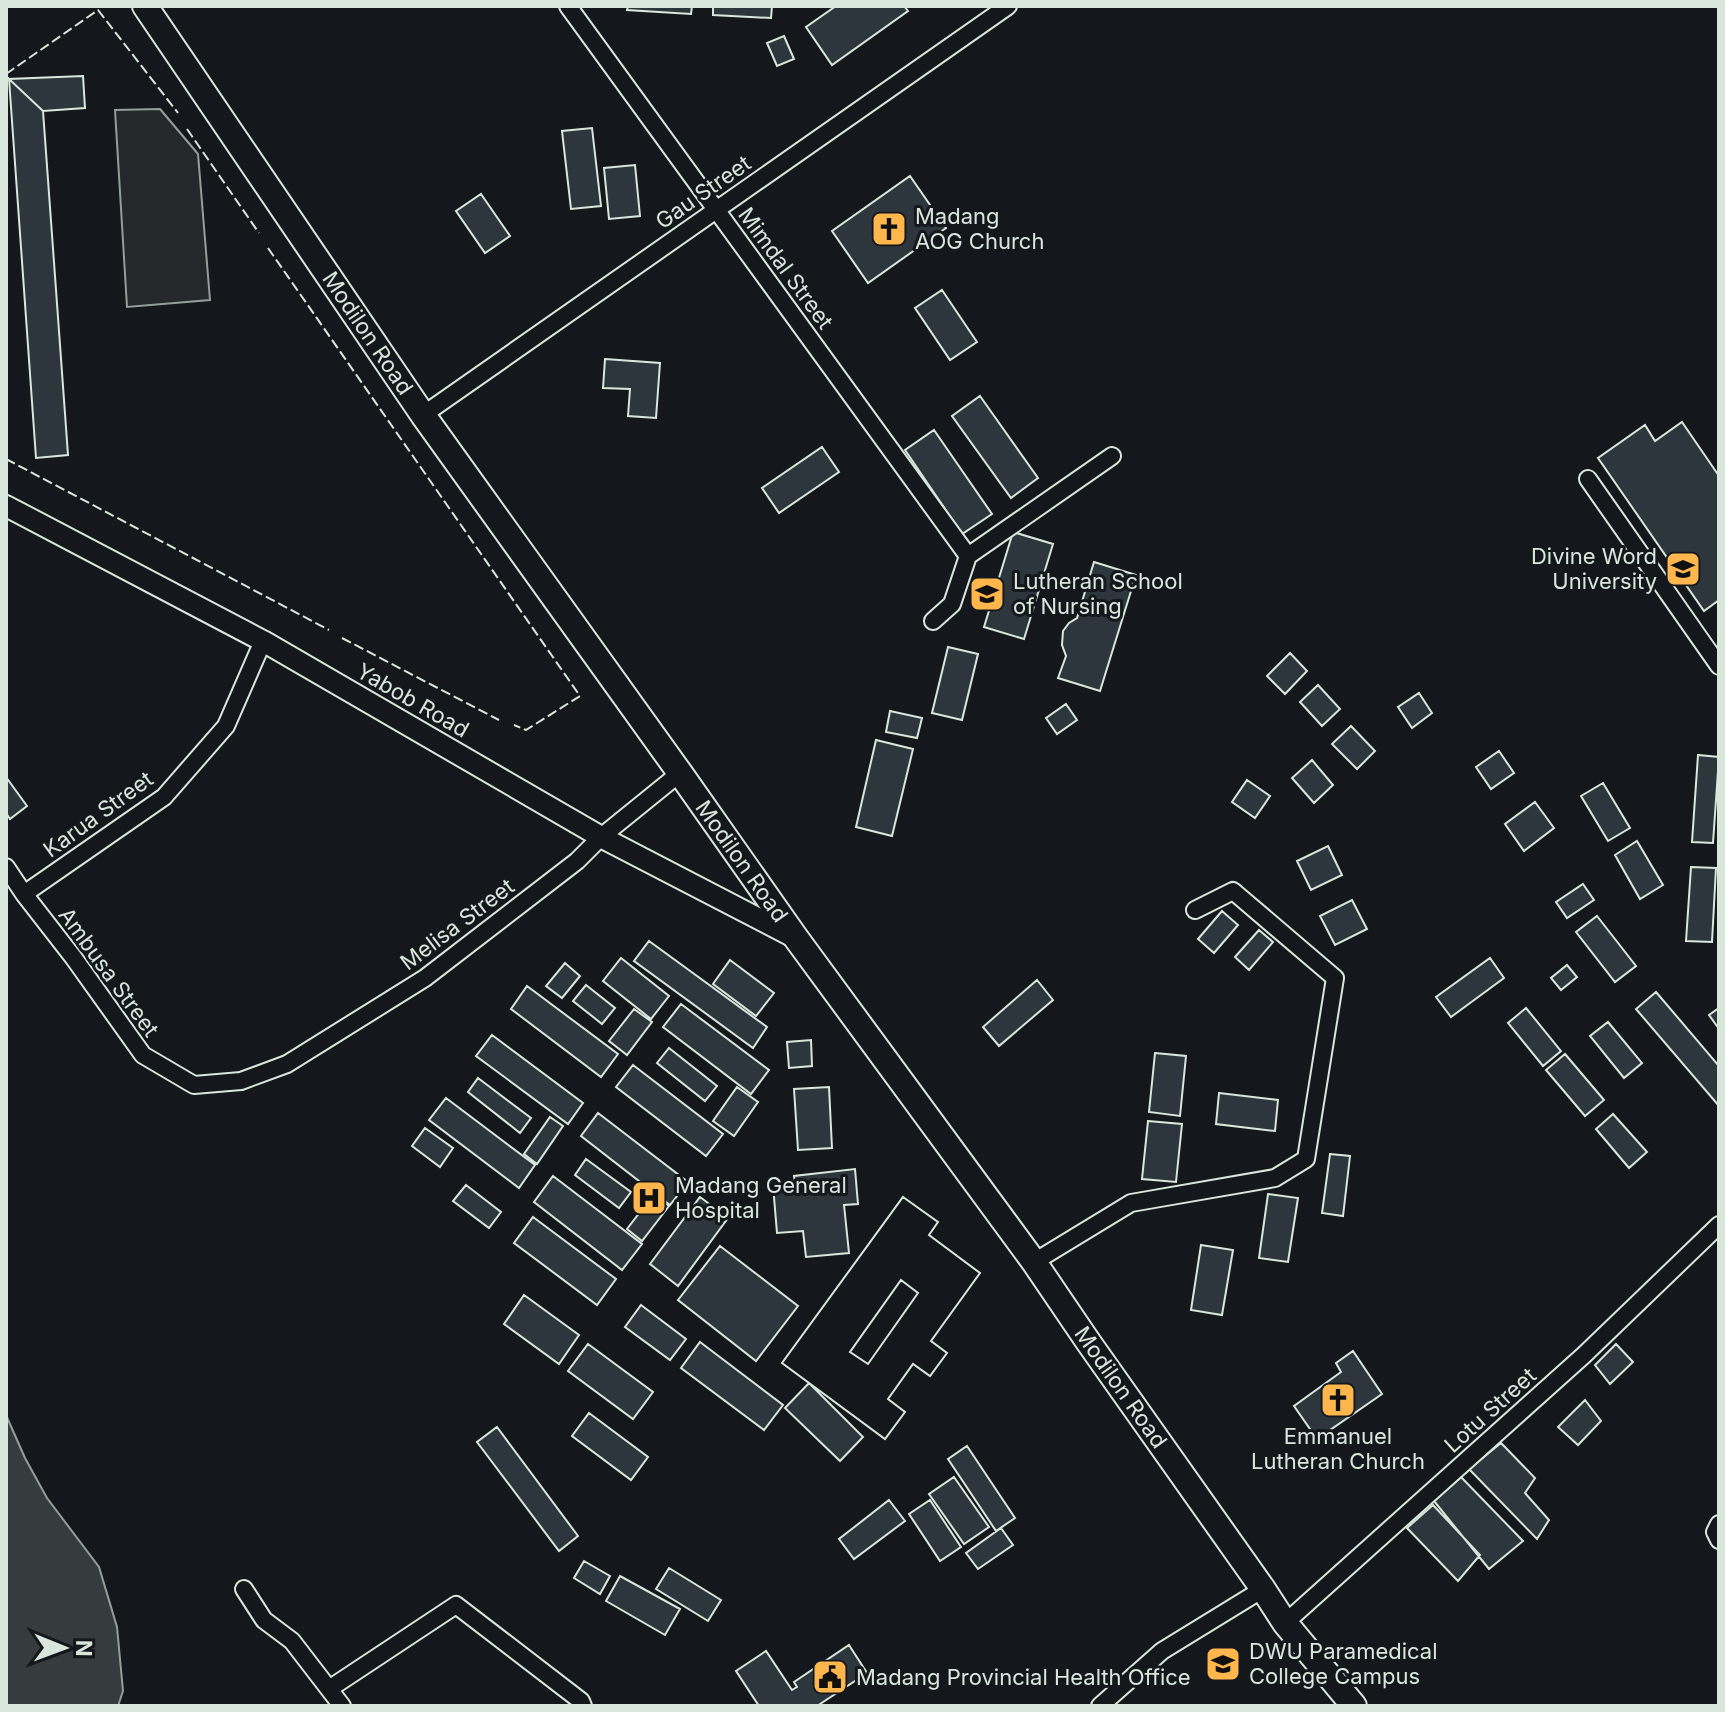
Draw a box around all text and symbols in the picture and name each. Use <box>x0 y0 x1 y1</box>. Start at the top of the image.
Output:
street label: Gau Street <box>650 150 756 234</box>
street label: Mimdal Street <box>733 202 839 334</box>
place label: Madang AOG Church <box>915 203 1044 254</box>
church icon: Madang AOG Church <box>870 210 908 248</box>
street label: Modilon Road <box>317 267 419 399</box>
place label: Divine Word University <box>1531 543 1657 594</box>
school or university icon: Divine Word University <box>1664 550 1702 588</box>
place label: Lutheran School of Nursing <box>1013 568 1183 619</box>
school or university icon: Lutheran School of Nursing <box>968 575 1006 613</box>
street label: Yabob Road <box>352 657 474 743</box>
street label: Karua Street <box>38 766 158 862</box>
street label: Modilon Road <box>690 795 794 927</box>
street label: Melisa Street <box>395 873 519 975</box>
street label: Ambusa Street <box>53 902 165 1042</box>
place label: Madang General Hospital <box>675 1172 847 1223</box>
hospital icon: Madang General Hospital <box>630 1179 668 1217</box>
street label: Modilon Road <box>1069 1321 1173 1453</box>
street label: Lotu Street <box>1439 1362 1541 1458</box>
church icon: Emmanuel Lutheran Church <box>1319 1381 1357 1419</box>
place label: Emmanuel Lutheran Church <box>1251 1423 1425 1474</box>
north arrow <box>24 1608 104 1688</box>
place label: DWU Paramedical College Campus <box>1249 1638 1438 1689</box>
text: N <box>71 1640 97 1657</box>
school or university icon: DWU Paramedical College Campus <box>1204 1645 1242 1683</box>
public building icon: Madang Provincial Health Office <box>811 1658 849 1696</box>
place label: Madang Provincial Health Office <box>856 1664 1191 1690</box>

